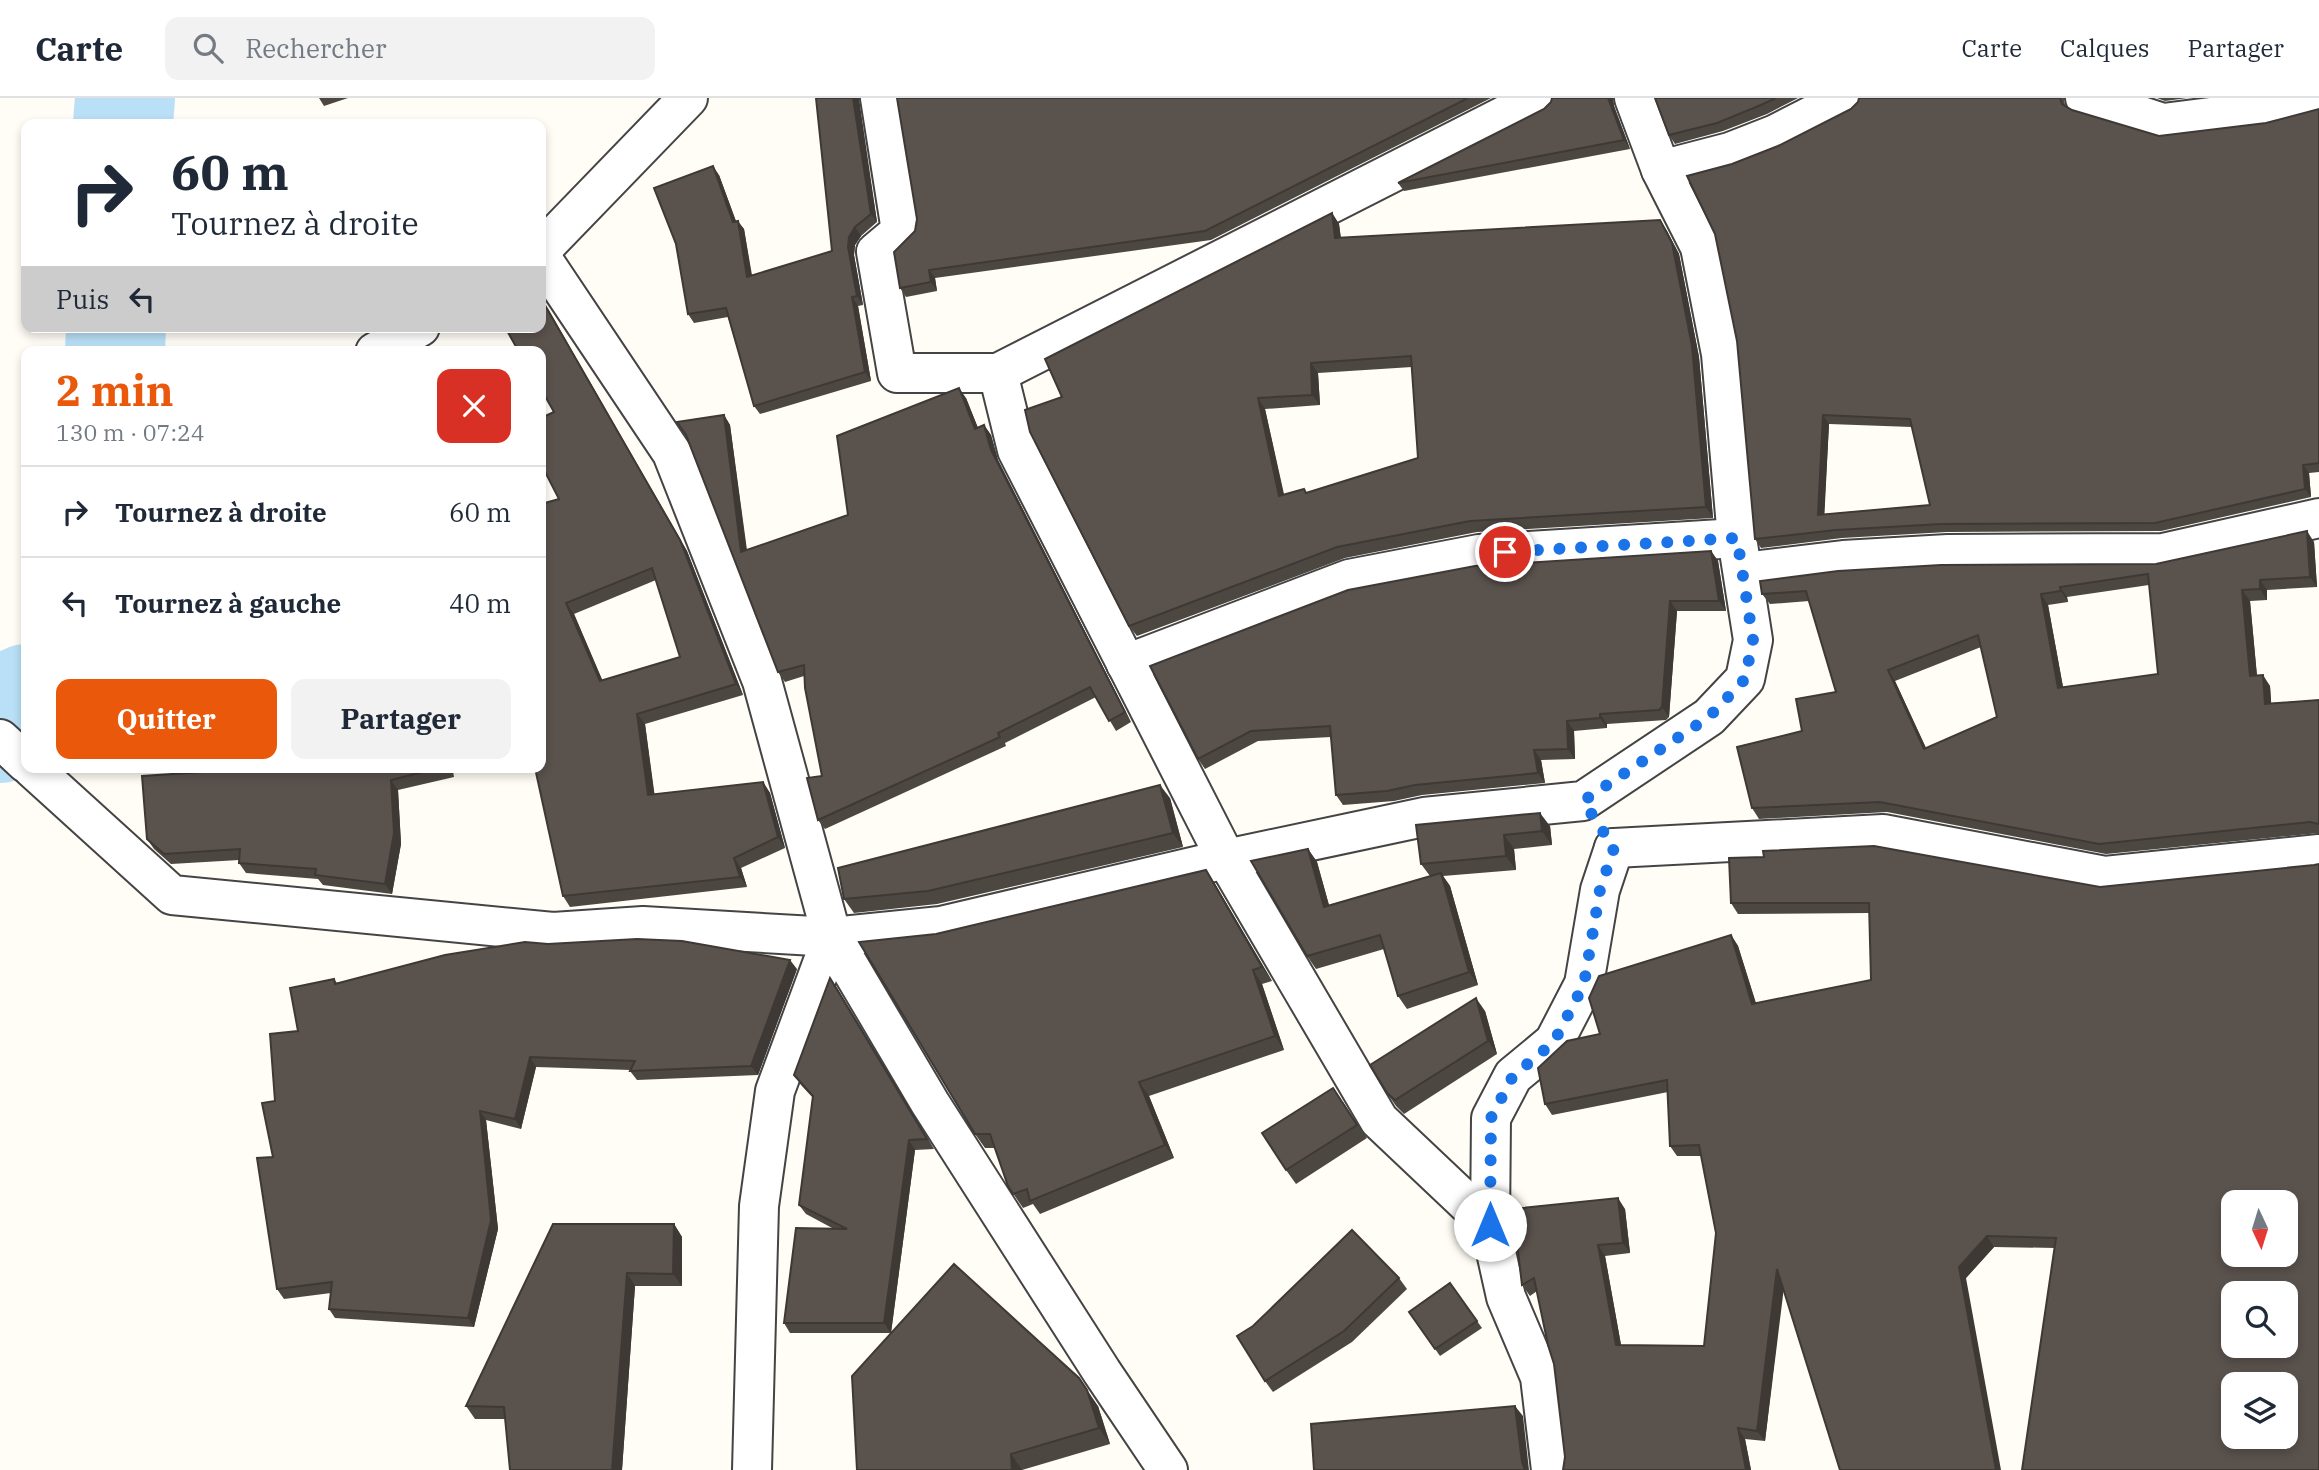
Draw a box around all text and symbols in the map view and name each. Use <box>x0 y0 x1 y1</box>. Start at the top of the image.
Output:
search box <box>165 17 655 80</box>
text: Carte <box>35 27 123 70</box>
icon: search <box>189 29 227 67</box>
text: Rechercher <box>245 31 386 65</box>
text: Carte <box>1961 32 2022 64</box>
text: Calques <box>2060 32 2150 64</box>
text: Partager <box>2188 32 2284 64</box>
text: 60 m <box>171 140 289 203</box>
icon: right <box>56 147 147 238</box>
text: Tournez à droite <box>171 202 419 244</box>
icon: left <box>123 280 161 318</box>
text: Puis <box>56 282 109 316</box>
text: 2 min <box>56 363 174 418</box>
button: close <box>437 369 511 443</box>
text: 130 m · 07:24 <box>56 417 205 447</box>
icon: right <box>56 493 94 531</box>
text: Tournez à droite <box>115 495 327 529</box>
text: 60 m <box>449 495 511 529</box>
pin <box>1475 522 1535 582</box>
icon: arrive <box>1486 533 1524 571</box>
icon: left <box>56 584 94 622</box>
text: Tournez à gauche <box>115 586 341 620</box>
text: 40 m <box>449 586 511 620</box>
button: Quitter <box>56 679 277 759</box>
button: Partager <box>291 679 511 759</box>
position arrow <box>1453 1188 1527 1262</box>
north arrow <box>2221 1190 2298 1267</box>
map controls <box>2221 1190 2298 1449</box>
button: search <box>2221 1281 2298 1358</box>
button: layers <box>2221 1372 2298 1449</box>

